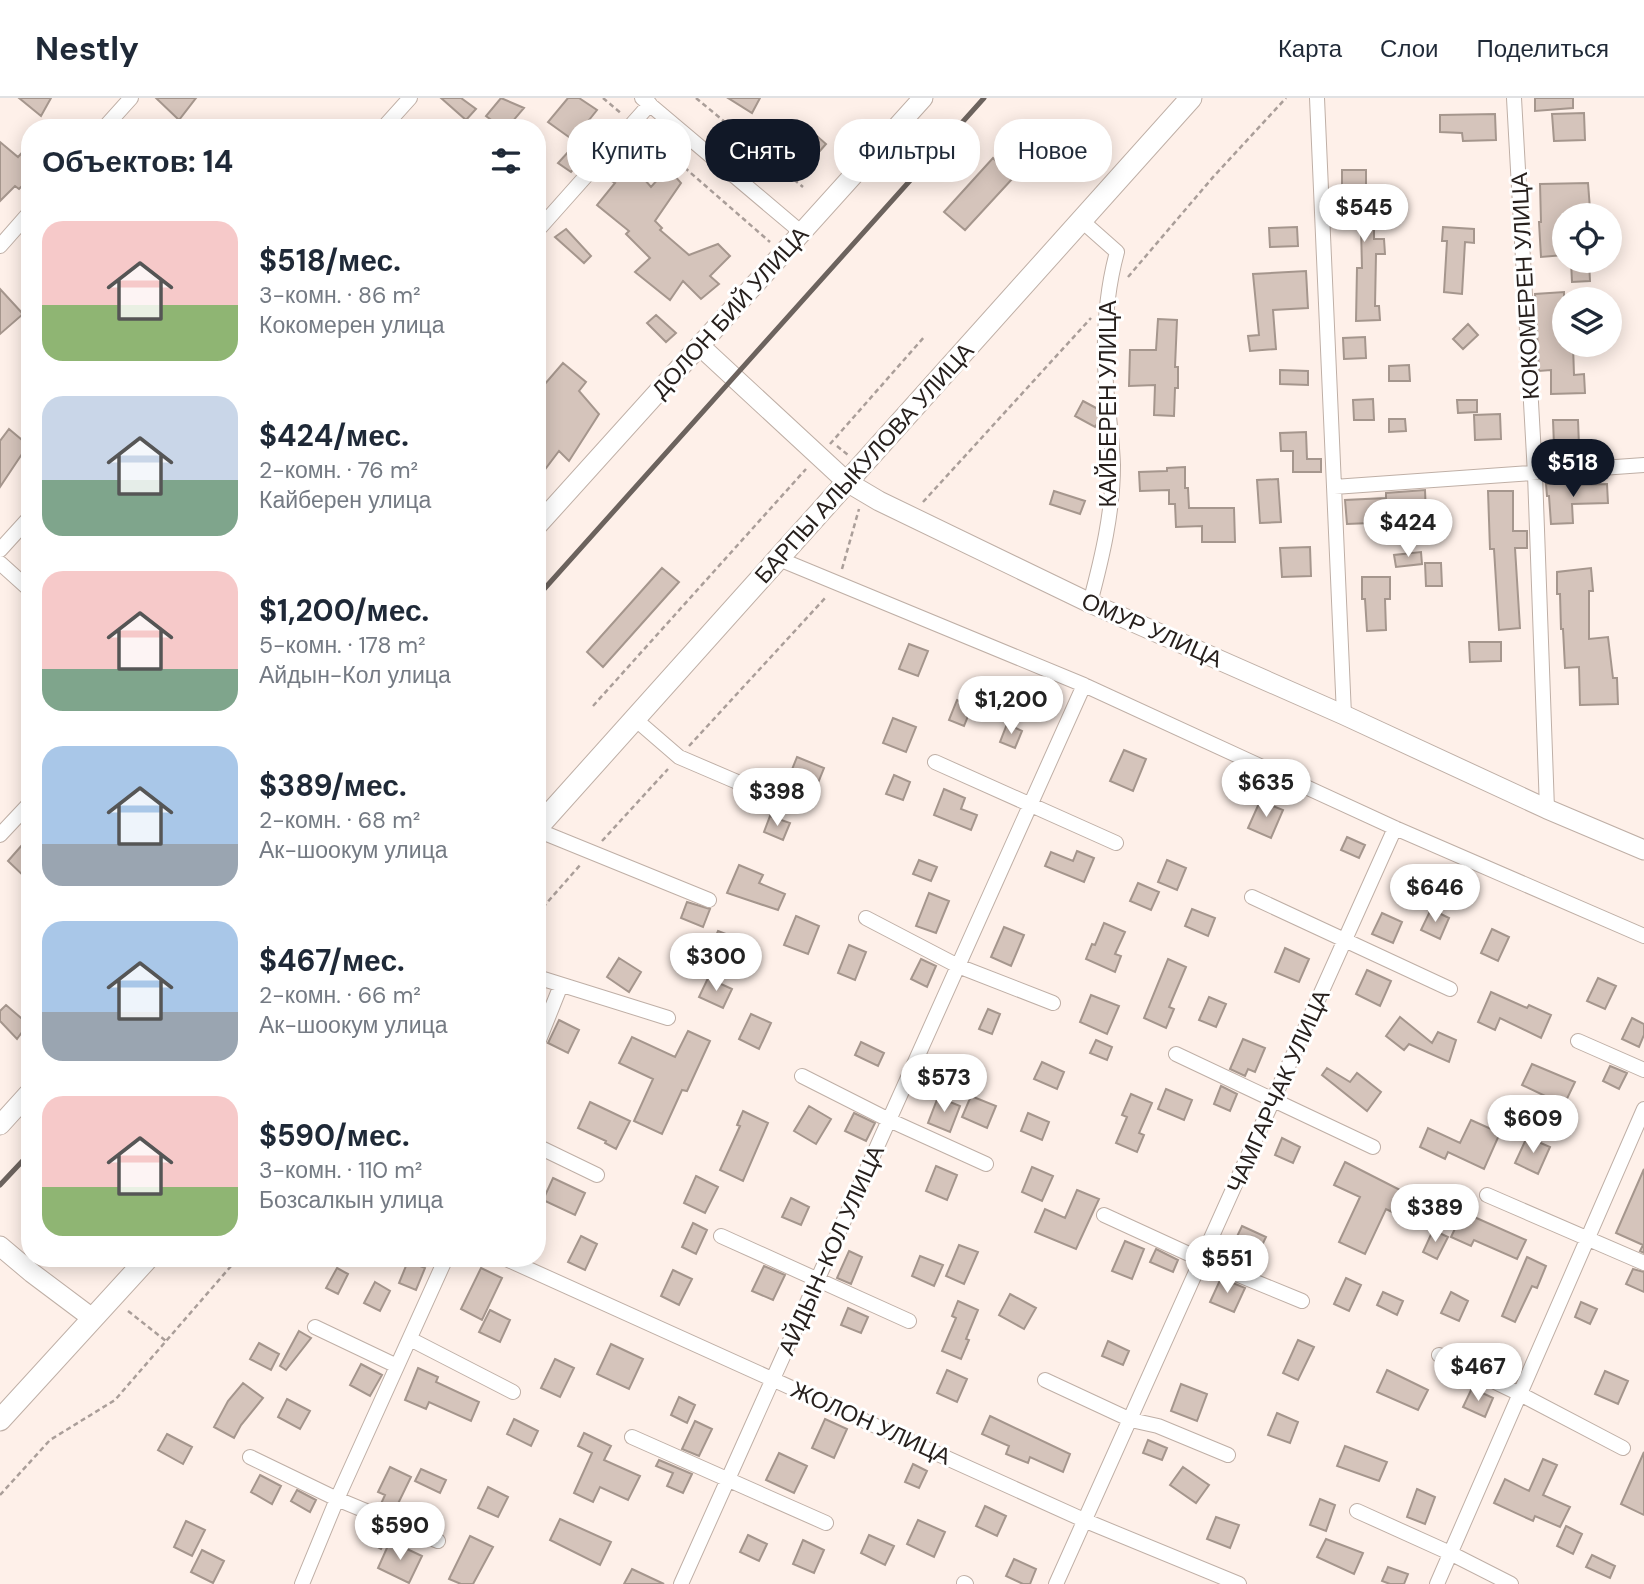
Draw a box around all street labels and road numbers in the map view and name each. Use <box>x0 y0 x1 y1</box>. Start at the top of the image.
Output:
street label: КОКОМЕРЕН УЛИЦА <box>1504 171 1546 401</box>
street label: ДОЛОН БИЙ УЛИЦА <box>645 219 816 404</box>
street label: КАЙБЕРЕН УЛИЦА <box>1093 300 1123 507</box>
street label: БАРПЫ АЛЫКУЛОВА УЛИЦА <box>748 336 981 590</box>
street label: ОМУР УЛИЦА <box>1077 586 1228 675</box>
street label: ЧАМГАРЧАК УЛИЦА <box>1220 984 1337 1197</box>
street label: АЙДЫН-КОЛ УЛИЦА <box>771 1140 891 1360</box>
street label: ЖОЛОН УЛИЦА <box>786 1374 956 1472</box>

